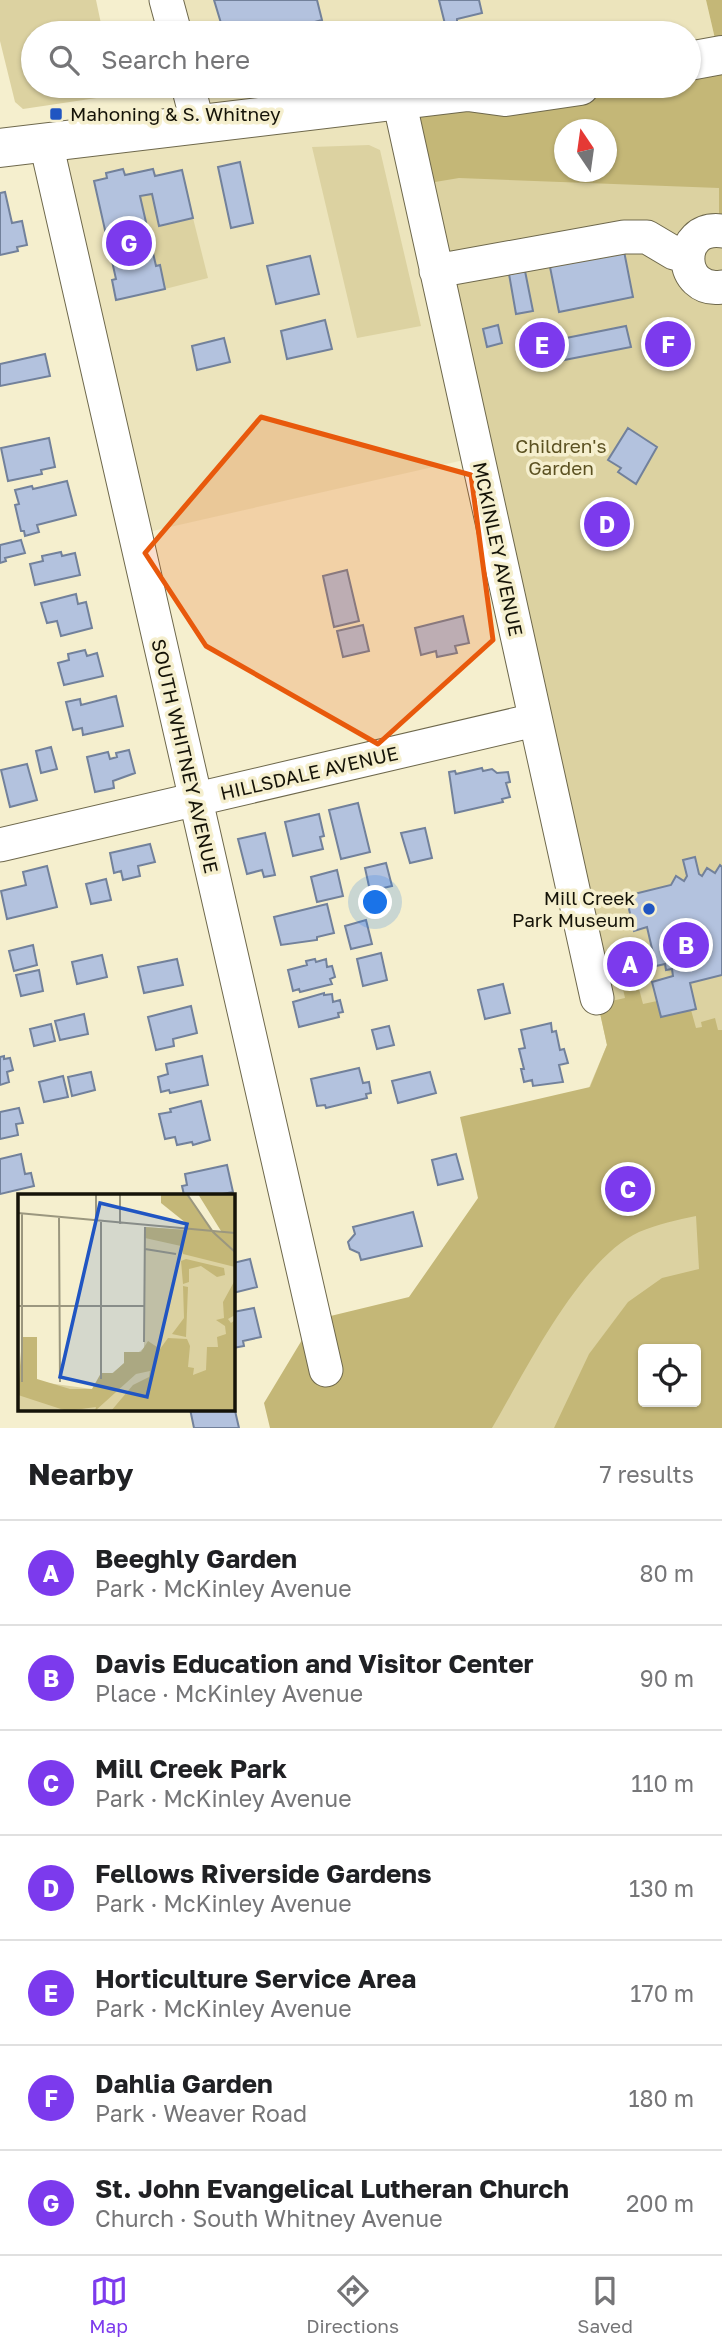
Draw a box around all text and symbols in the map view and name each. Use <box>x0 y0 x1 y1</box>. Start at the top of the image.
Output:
search box <box>21 21 701 98</box>
icon: search <box>45 41 83 79</box>
text: Search here <box>101 44 250 75</box>
place label: Mahoning & S. Whitney <box>70 102 281 125</box>
marker: Mahoning & S. Whitney <box>48 106 64 122</box>
north arrow <box>554 119 617 182</box>
pin: G <box>106 217 152 269</box>
pin: F <box>645 318 691 370</box>
pin: E <box>519 319 565 371</box>
park label: Children's Garden <box>515 434 607 479</box>
street label: MCKINLEY AVENUE <box>469 460 528 638</box>
pin: D <box>584 498 630 550</box>
street label: SOUTH WHITNEY AVENUE <box>147 636 224 875</box>
street label: HILLSDALE AVENUE <box>218 741 400 804</box>
your location <box>358 885 392 919</box>
place label: Mill Creek Park Museum <box>512 886 635 931</box>
marker: Mill Creek Park Museum <box>641 901 657 917</box>
pin: B <box>663 919 709 971</box>
pin: A <box>607 938 653 990</box>
pin: C <box>605 1163 651 1215</box>
inset map <box>18 1194 234 1410</box>
map controls <box>638 1344 701 1407</box>
button: locate <box>638 1344 701 1407</box>
text: Nearby <box>28 1456 133 1492</box>
text: 7 results <box>600 1460 694 1488</box>
text: Beeghly Garden <box>95 1543 297 1574</box>
text: A <box>43 1559 59 1587</box>
text: 80 m <box>640 1559 694 1587</box>
text: Park · McKinley Avenue <box>95 1574 352 1602</box>
text: Davis Education and Visitor Center <box>95 1648 534 1679</box>
text: B <box>43 1664 59 1692</box>
text: 90 m <box>640 1664 694 1692</box>
text: Place · McKinley Avenue <box>95 1679 363 1707</box>
text: Mill Creek Park <box>95 1753 287 1784</box>
text: C <box>43 1769 59 1797</box>
text: 110 m <box>631 1769 694 1797</box>
text: Park · McKinley Avenue <box>95 1784 352 1812</box>
text: Fellows Riverside Gardens <box>95 1858 432 1889</box>
text: D <box>43 1874 59 1902</box>
text: 130 m <box>629 1874 694 1902</box>
text: Park · McKinley Avenue <box>95 1889 352 1917</box>
text: Horticulture Service Area <box>95 1963 416 1994</box>
text: E <box>44 1979 58 2007</box>
text: 170 m <box>630 1979 694 2007</box>
text: Park · McKinley Avenue <box>95 1994 352 2022</box>
text: Dahlia Garden <box>95 2068 273 2099</box>
text: F <box>44 2084 58 2112</box>
text: 180 m <box>628 2084 694 2112</box>
text: Park · Weaver Road <box>95 2099 307 2127</box>
text: St. John Evangelical Lutheran Church <box>95 2173 569 2204</box>
text: G <box>43 2189 59 2217</box>
text: 200 m <box>626 2189 694 2217</box>
text: Church · South Whitney Avenue <box>95 2204 442 2232</box>
tab: Map <box>89 2272 128 2337</box>
tab: Directions <box>306 2272 399 2337</box>
tab: Saved <box>577 2272 633 2337</box>

